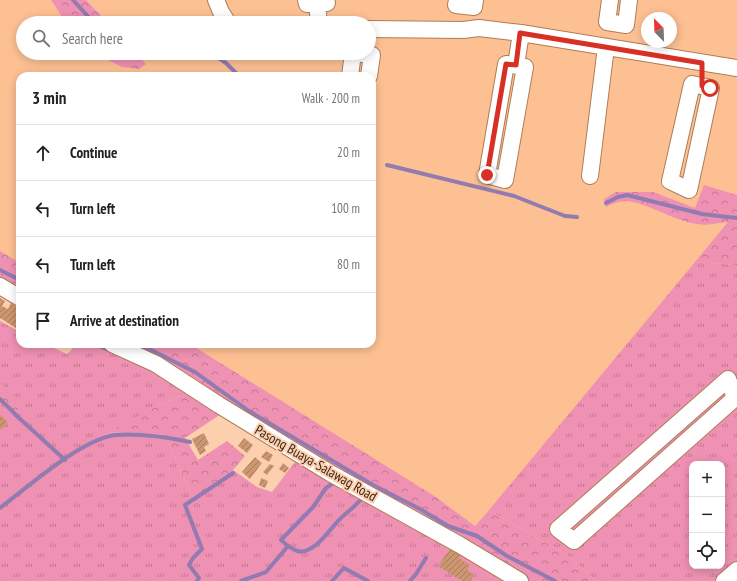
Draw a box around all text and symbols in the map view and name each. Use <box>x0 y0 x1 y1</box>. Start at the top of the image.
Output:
north arrow <box>641 12 677 48</box>
search box <box>16 16 376 60</box>
icon: search <box>30 27 52 49</box>
text: Search here <box>62 29 123 48</box>
route start <box>701 79 719 97</box>
text: 3 min <box>32 87 66 109</box>
text: Walk · 200 m <box>302 90 360 107</box>
icon: ahead <box>32 142 54 164</box>
text: Continue <box>70 143 117 162</box>
text: 20 m <box>337 144 360 161</box>
route end <box>478 166 496 184</box>
icon: left <box>32 198 54 220</box>
text: Turn left <box>70 199 115 218</box>
text: 100 m <box>331 200 360 217</box>
icon: left <box>32 254 54 276</box>
text: Turn left <box>70 255 115 274</box>
text: 80 m <box>337 256 360 273</box>
icon: arrive <box>32 310 54 332</box>
text: Arrive at destination <box>70 311 179 330</box>
street label: Pasong Buaya-Salawag Road <box>252 421 380 505</box>
map controls <box>689 461 725 569</box>
button: + <box>689 461 725 497</box>
button: − <box>689 497 725 533</box>
button: locate <box>689 533 725 569</box>

